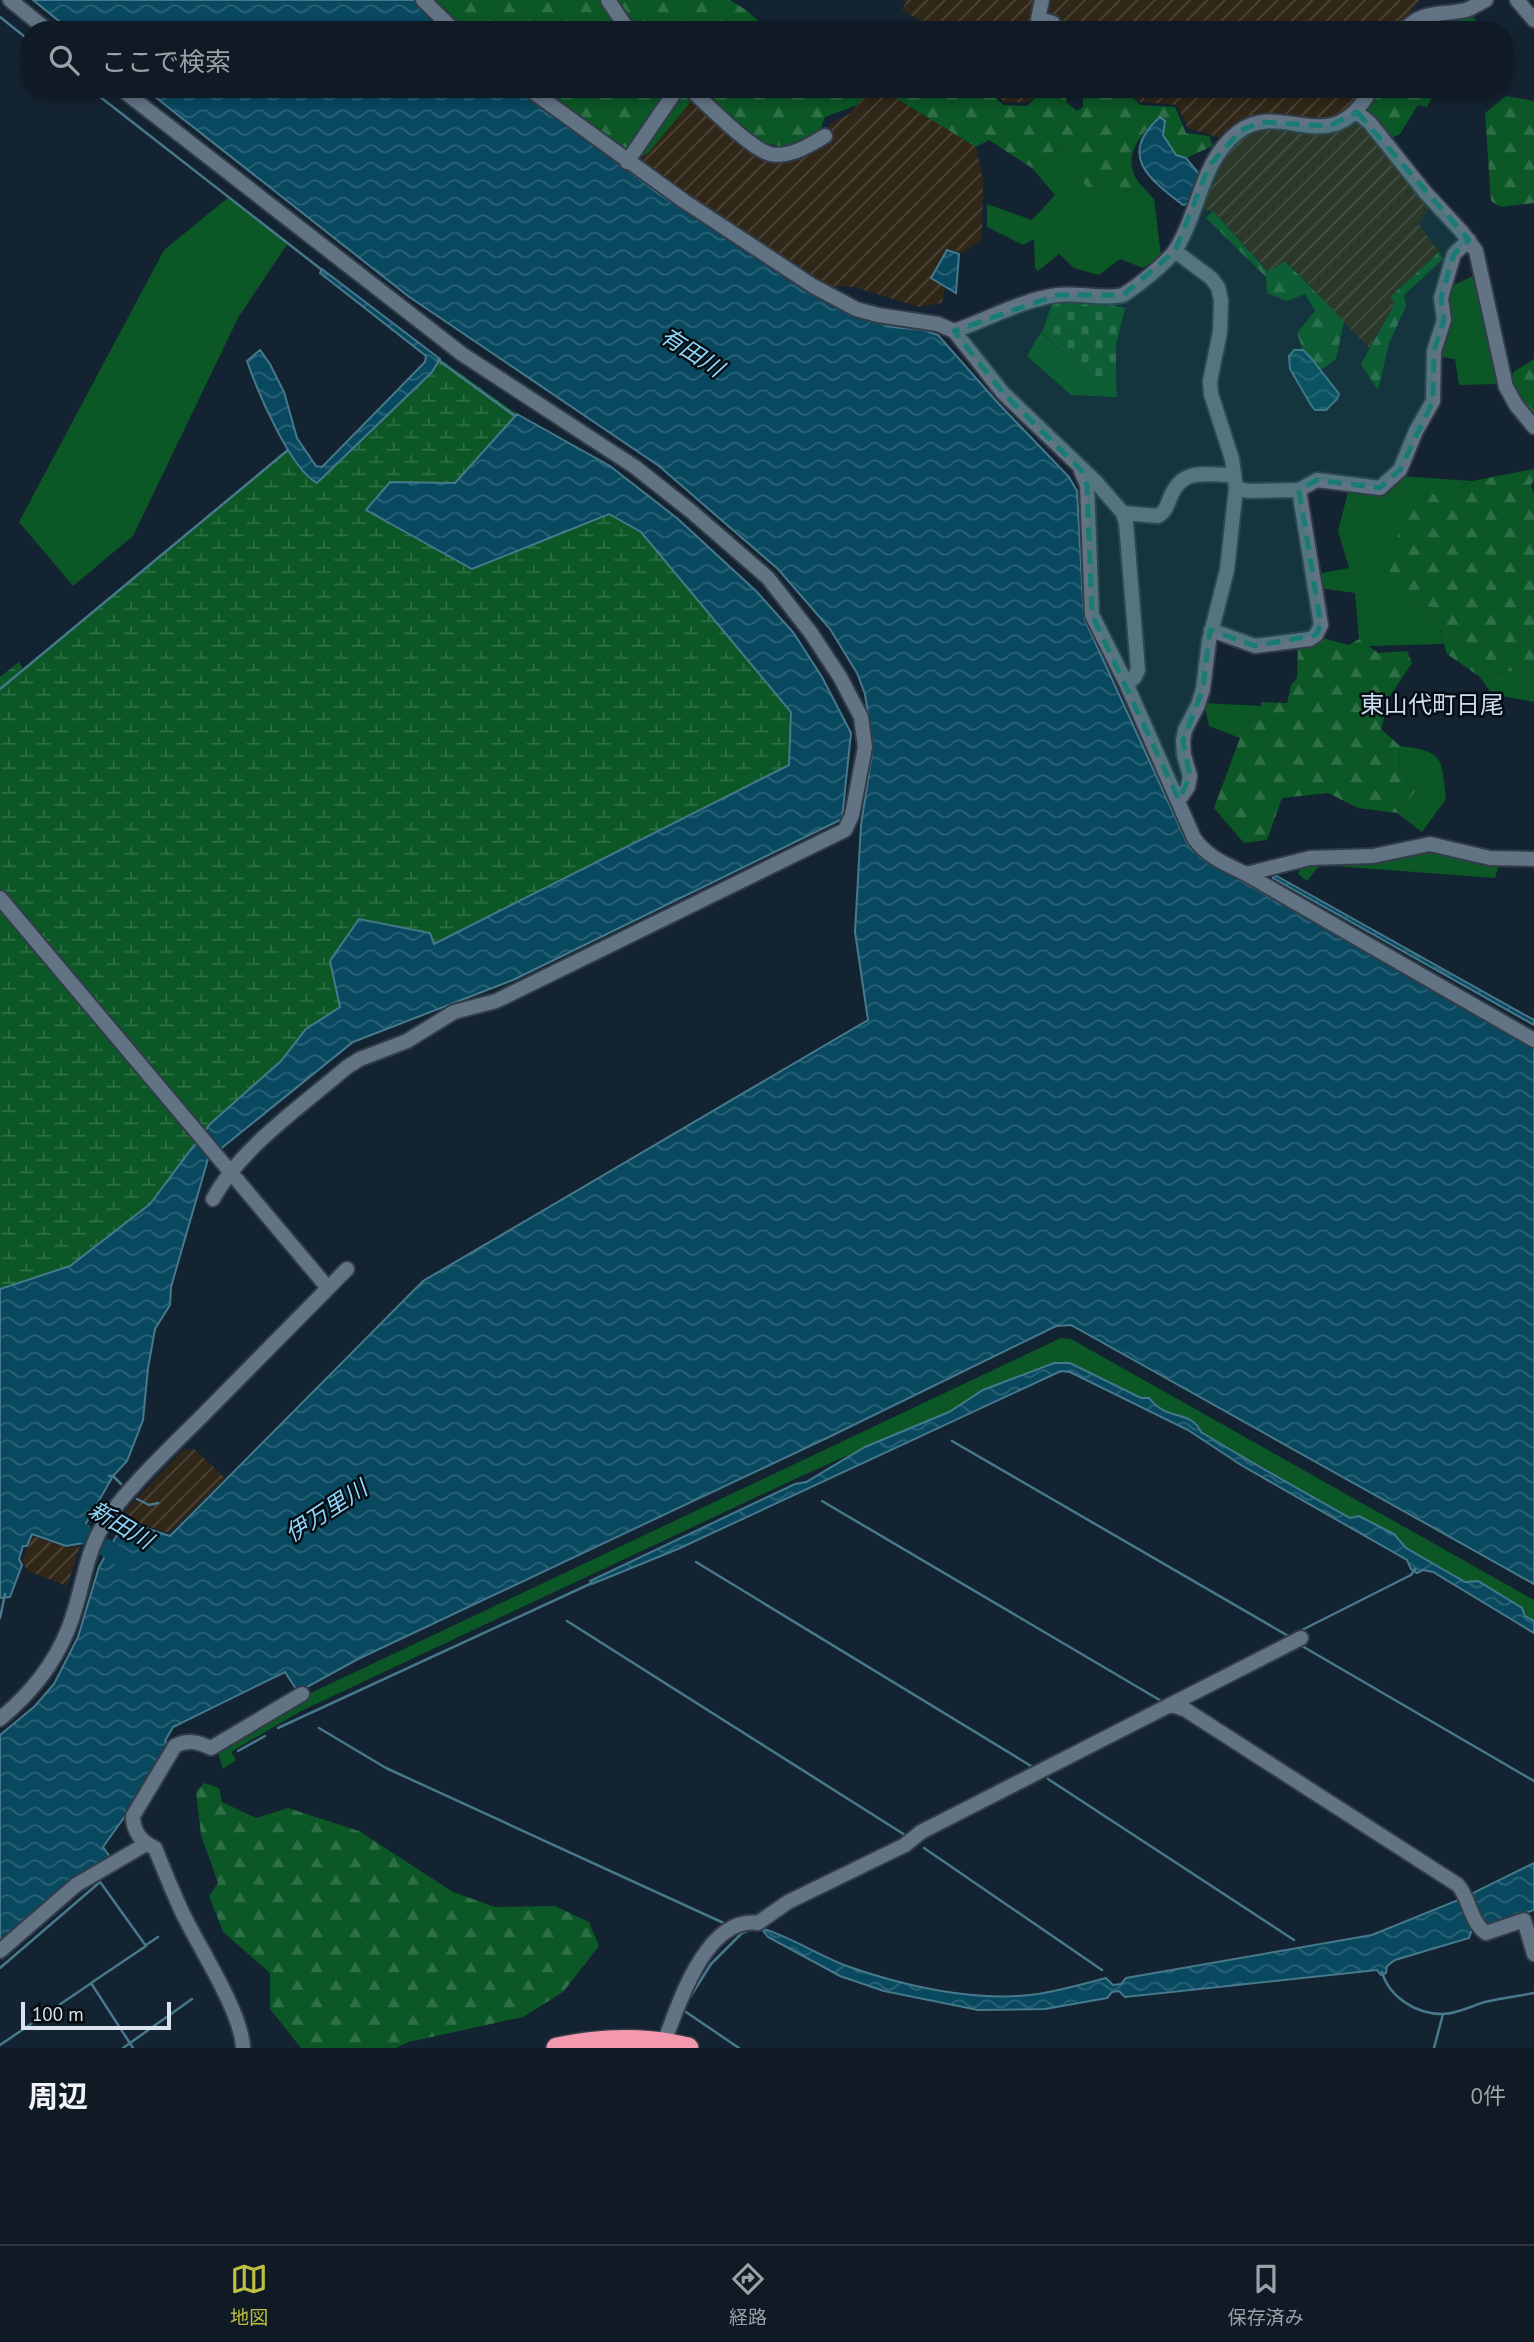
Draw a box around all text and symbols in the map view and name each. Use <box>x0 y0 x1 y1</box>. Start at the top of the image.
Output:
search box <box>21 21 1513 98</box>
icon: search <box>45 41 83 79</box>
text: ここで検索 <box>101 45 231 78</box>
water label: 有田川 <box>655 321 732 384</box>
district label: 東山代町日尾 <box>1360 689 1504 720</box>
water label: 伊万里川 <box>279 1472 375 1548</box>
water label: 新田川 <box>84 1494 161 1556</box>
scale bar <box>21 1999 172 2031</box>
text: 100 m <box>32 2002 84 2026</box>
text: 周辺 <box>28 2076 88 2115</box>
text: 0件 <box>1470 2081 1506 2110</box>
tab: 地図 <box>230 2260 268 2329</box>
tab: 経路 <box>729 2260 767 2329</box>
tab: 保存済み <box>1228 2260 1304 2329</box>

